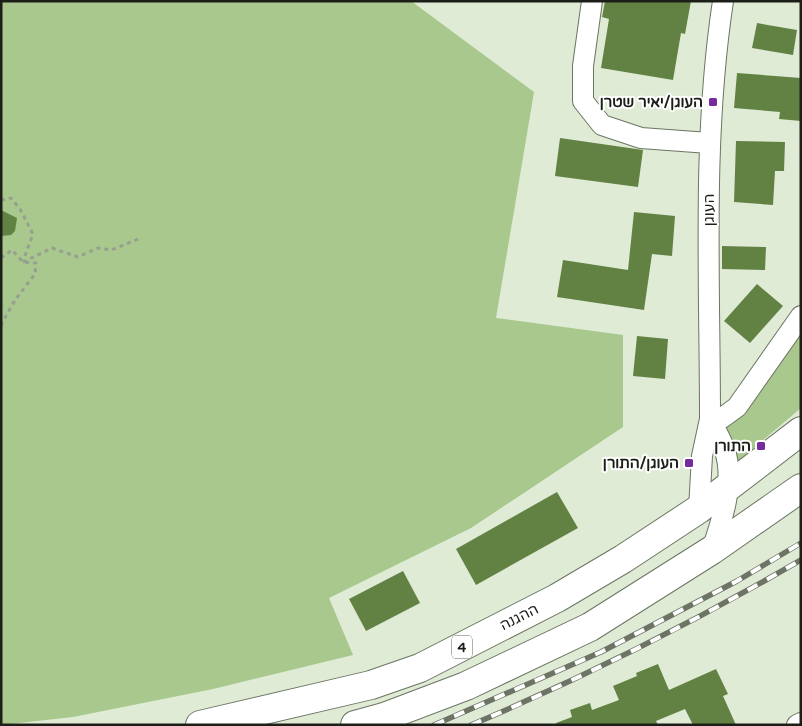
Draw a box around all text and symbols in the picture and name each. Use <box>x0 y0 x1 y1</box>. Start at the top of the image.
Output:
place label: העוגן/יאיר שטרן <box>600 93 703 111</box>
marker: העוגן/יאיר שטרן <box>707 96 719 108</box>
street label: העוגן <box>700 194 718 226</box>
place label: התורן <box>714 437 751 455</box>
marker: התורן <box>755 440 767 452</box>
place label: העוגן/התורן <box>603 454 679 472</box>
marker: העוגן/התורן <box>683 457 695 469</box>
street label: ההגנה <box>497 600 541 634</box>
road number: 4 <box>452 636 472 659</box>

